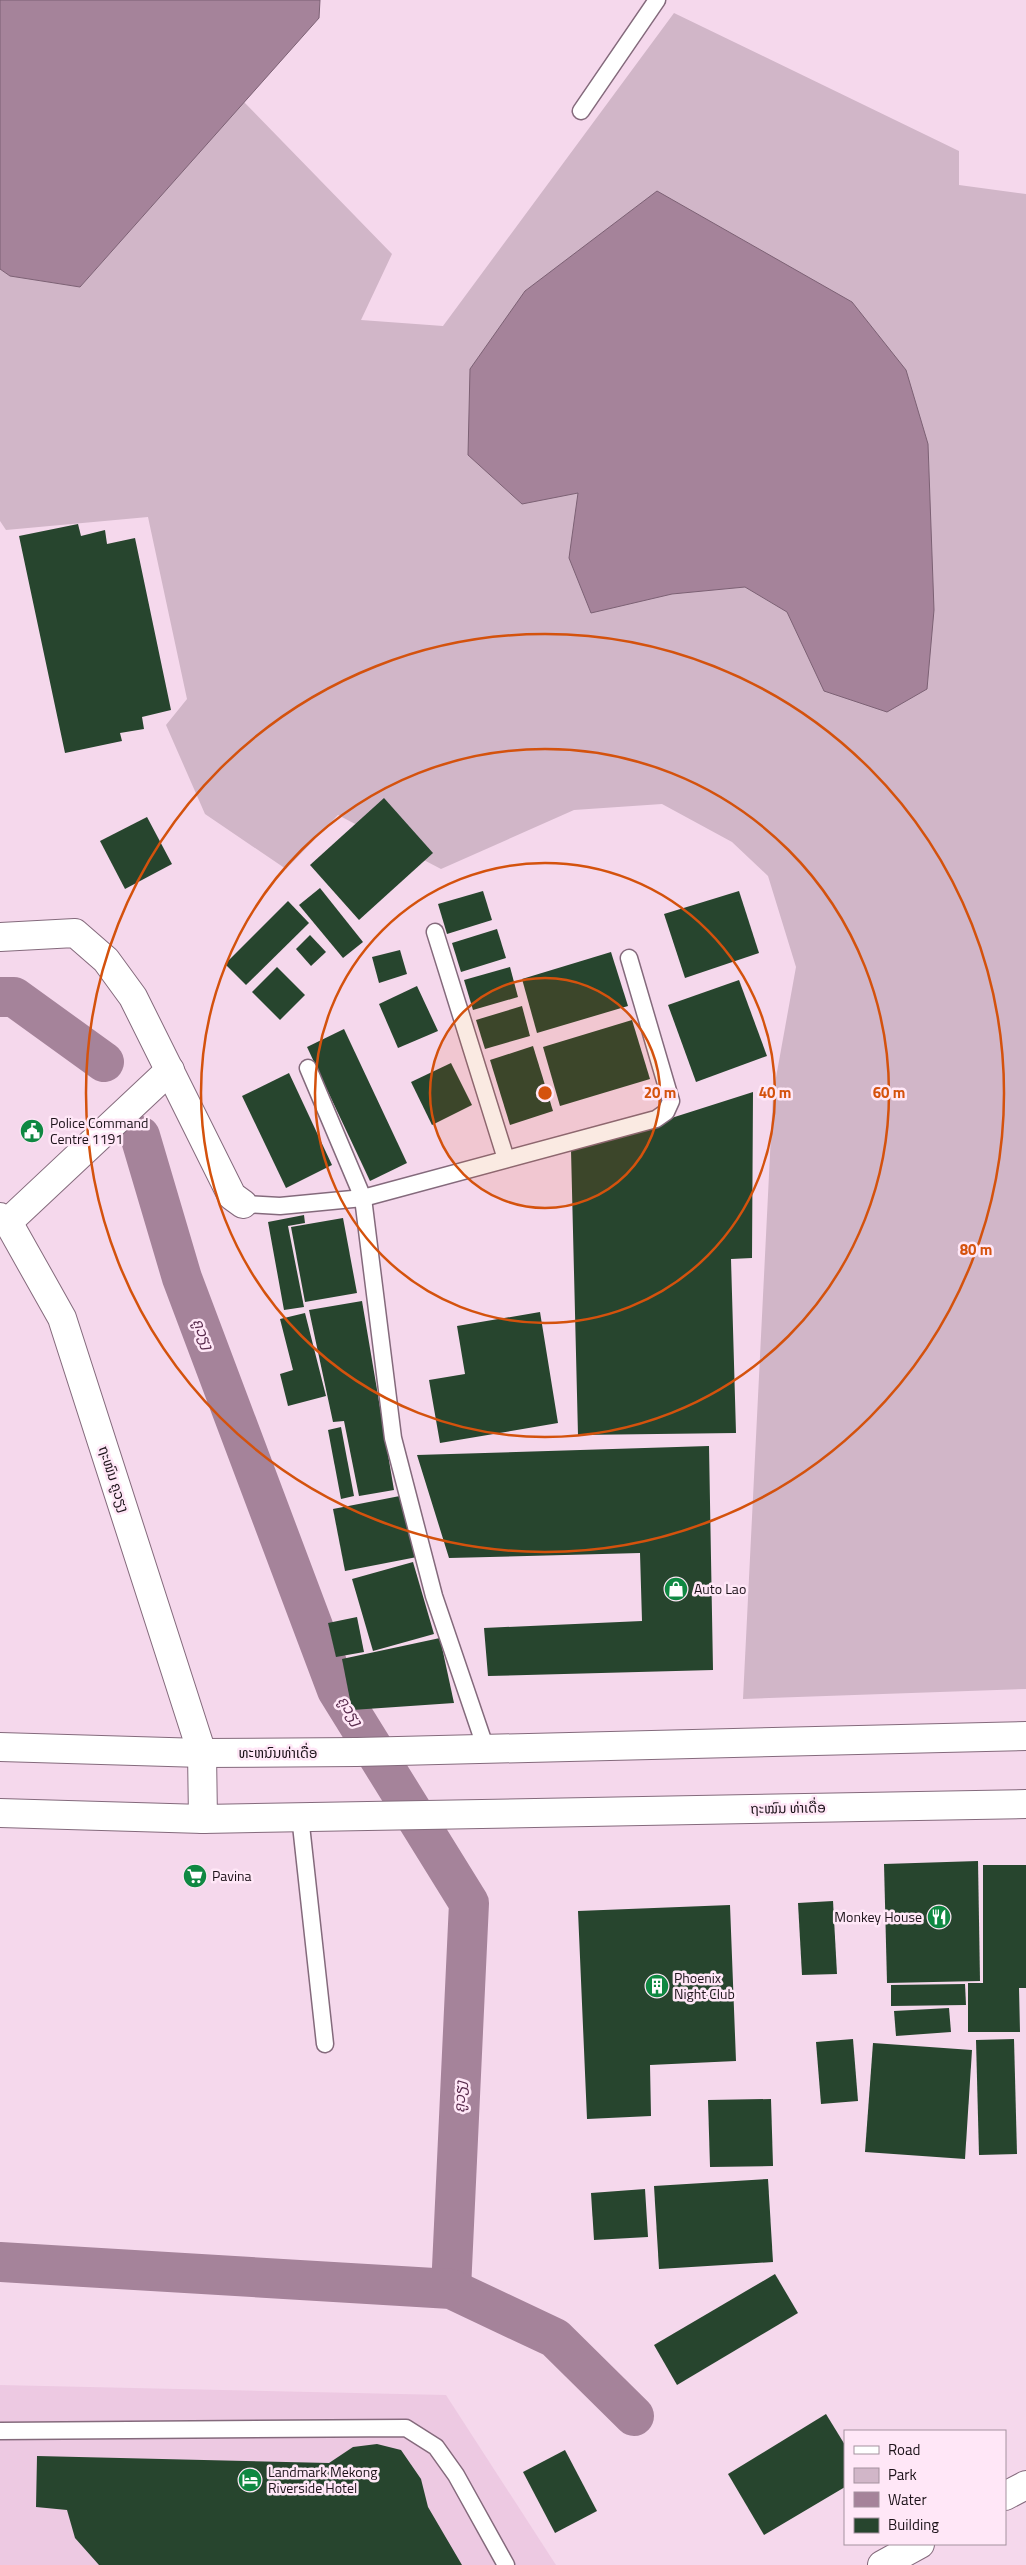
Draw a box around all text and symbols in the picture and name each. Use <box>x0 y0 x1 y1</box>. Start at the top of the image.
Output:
text: 20 m <box>644 1081 676 1104</box>
text: 40 m <box>759 1081 791 1104</box>
text: 60 m <box>873 1081 905 1104</box>
centre of rings <box>536 1084 554 1102</box>
place label: Police Command Centre 1191 <box>50 1112 148 1149</box>
public building icon: Police Command Centre 1191 <box>19 1118 45 1144</box>
text: 80 m <box>960 1238 992 1261</box>
water label: ຄູວຽງ <box>187 1315 220 1354</box>
street label: ຖະໜົນ ຄູວຽງ <box>94 1443 135 1515</box>
shop icon: Auto Lao <box>663 1576 689 1602</box>
place label: Auto Lao <box>694 1578 746 1599</box>
water label: ຄູວຽງ <box>332 1691 369 1732</box>
street label: ທະຫນົນທ່າເດື່ອ <box>239 1742 317 1763</box>
street label: ຖະໝົນ ທ່າເດື່ອ <box>750 1796 826 1819</box>
supermarket icon: Pavina <box>182 1863 208 1889</box>
place label: Pavina <box>212 1865 252 1886</box>
restaurant icon: Monkey House <box>926 1904 952 1930</box>
place label: Monkey House <box>834 1906 922 1927</box>
place label: Phoenix Night Club <box>674 1967 735 2004</box>
building icon: Phoenix Night Club <box>644 1973 670 1999</box>
water label: ຄູວຽງ <box>447 2079 472 2114</box>
legend <box>844 2430 1006 2545</box>
text: Road <box>888 2438 920 2461</box>
place label: Landmark Mekong Riverside Hotel <box>268 2461 377 2498</box>
text: Park <box>888 2463 917 2486</box>
hotel icon: Landmark Mekong Riverside Hotel <box>237 2467 263 2493</box>
text: Water <box>888 2488 927 2511</box>
text: Building <box>888 2513 939 2536</box>

